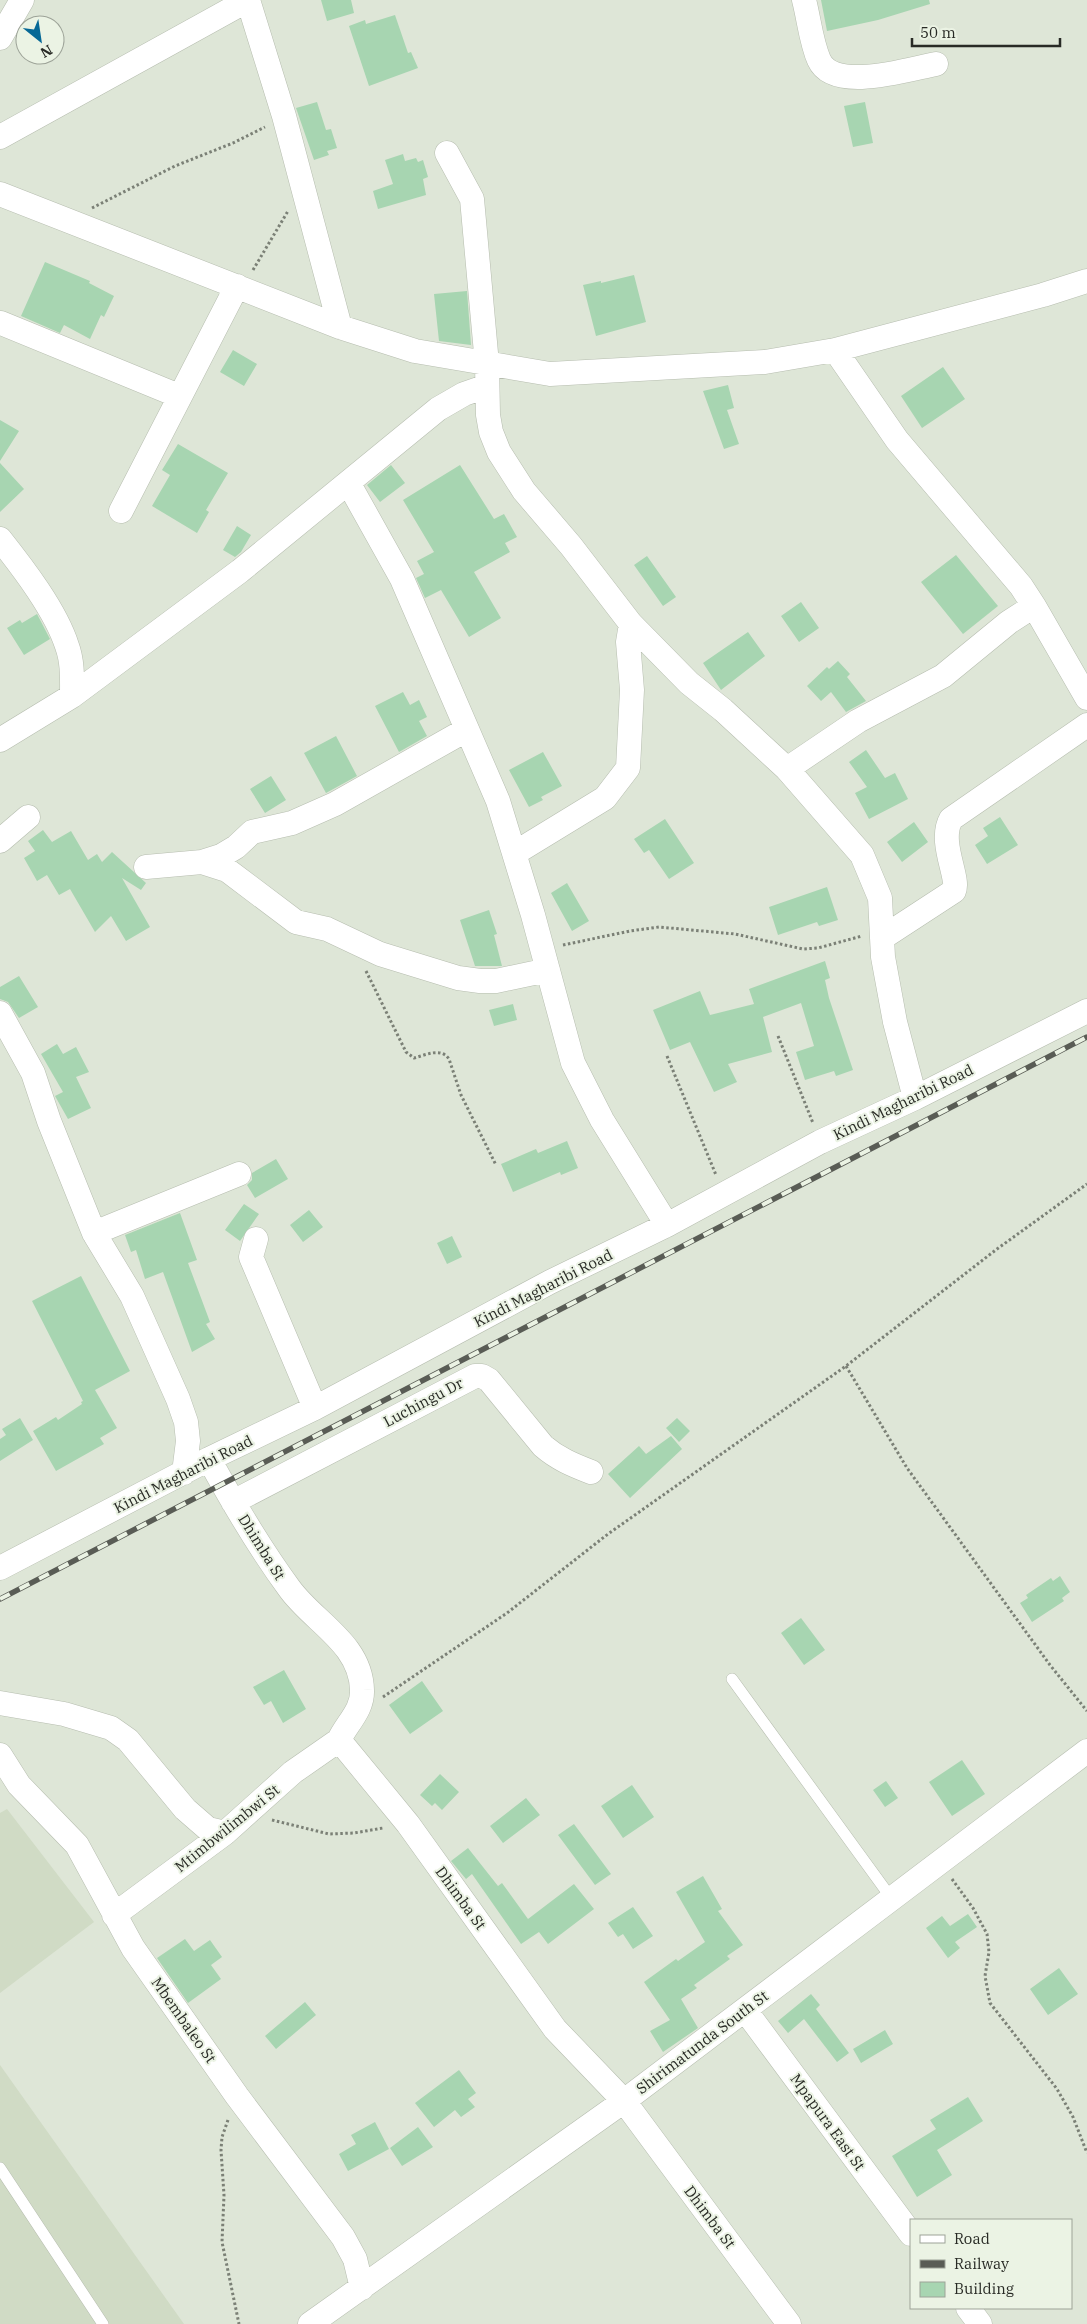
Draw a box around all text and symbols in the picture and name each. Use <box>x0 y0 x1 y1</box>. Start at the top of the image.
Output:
north arrow <box>15 15 65 65</box>
scale bar <box>912 15 1060 47</box>
text: 50 m <box>920 23 956 42</box>
text: N <box>37 41 56 62</box>
street label: Kindi Magharibi Road <box>830 1060 976 1144</box>
street label: Kindi Magharibi Road <box>470 1245 616 1331</box>
street label: Luchingu Dr <box>380 1373 466 1431</box>
street label: Kindi Magharibi Road <box>110 1431 256 1517</box>
street label: Dhimba St <box>234 1511 290 1583</box>
street label: Mtimbwilimbwi St <box>171 1780 283 1876</box>
street label: Dhimba St <box>432 1863 490 1933</box>
street label: Mbembaleo St <box>147 1973 221 2067</box>
street label: Shirimatunda South St <box>632 1986 772 2098</box>
street label: Mpapura East St <box>786 2070 870 2174</box>
street label: Dhimba St <box>680 2182 740 2252</box>
legend <box>910 2219 1072 2309</box>
text: Road <box>954 2229 990 2248</box>
text: Railway <box>954 2254 1009 2273</box>
text: Building <box>954 2279 1014 2298</box>

